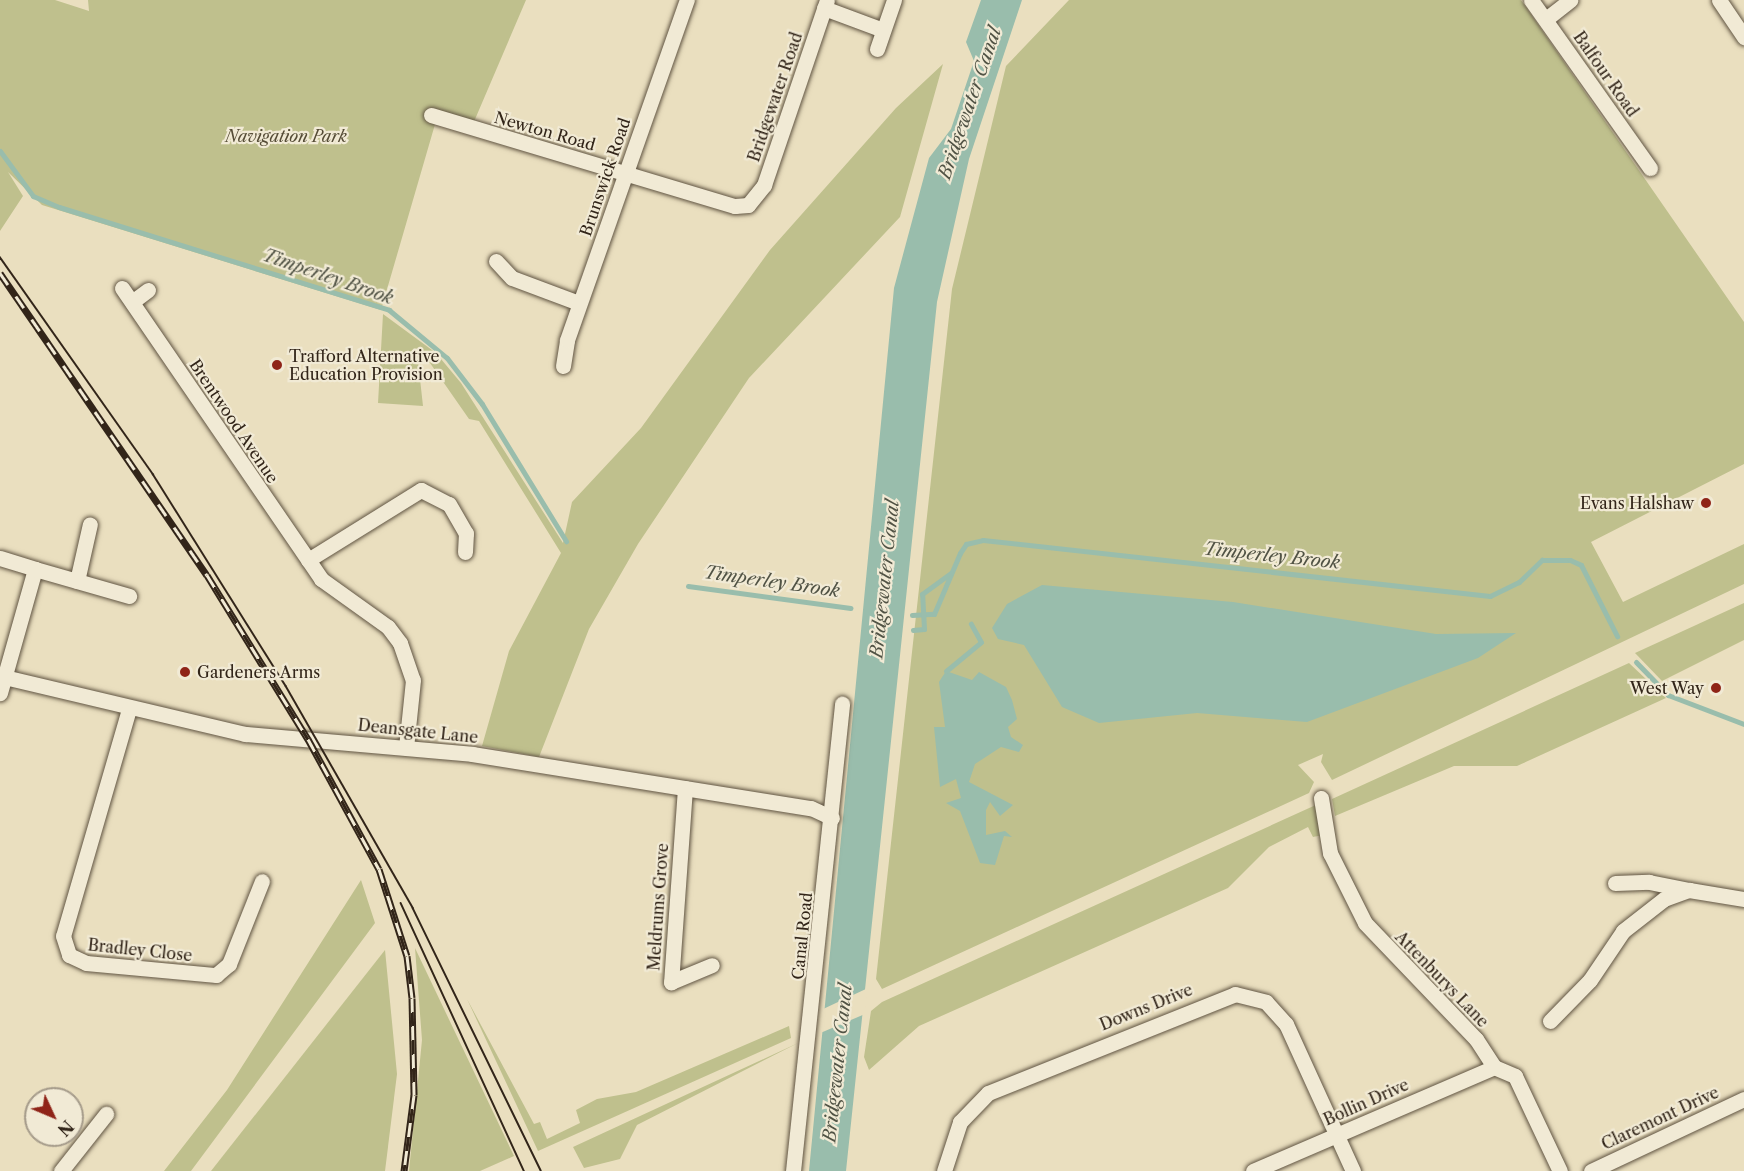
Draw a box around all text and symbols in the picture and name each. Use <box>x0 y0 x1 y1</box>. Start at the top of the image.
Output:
water label: Bridgewater Canal <box>934 24 1006 182</box>
street label: Balfour Road <box>1569 27 1643 121</box>
street label: Bridgewater Road <box>744 30 806 164</box>
street label: Newton Road <box>492 107 598 155</box>
street label: Brunswick Road <box>576 115 634 239</box>
park label: Navigation Park <box>225 126 347 146</box>
water label: Timperley Brook <box>260 245 396 309</box>
place label: Trafford Alternative Education Provision <box>289 346 443 384</box>
street label: Brentwood Avenue <box>185 355 283 487</box>
marker: Trafford Alternative Education Provision <box>270 358 284 372</box>
place label: Evans Halshaw <box>1580 493 1694 513</box>
marker: Evans Halshaw <box>1699 496 1713 510</box>
water label: Bridgewater Canal <box>866 499 904 659</box>
water label: Timperley Brook <box>1203 538 1341 574</box>
water label: Timperley Brook <box>703 562 841 602</box>
place label: Gardeners Arms <box>197 662 321 682</box>
marker: Gardeners Arms <box>178 665 192 679</box>
place label: West Way <box>1629 678 1704 698</box>
marker: West Way <box>1709 681 1723 695</box>
street label: Deansgate Lane <box>357 715 479 747</box>
street label: Meldrums Grove <box>644 843 672 971</box>
street label: Canal Road <box>788 891 816 981</box>
street label: Attenburys Lane <box>1391 927 1493 1031</box>
street label: Bradley Close <box>87 935 193 965</box>
street label: Downs Drive <box>1097 980 1195 1034</box>
water label: Bridgewater Canal <box>819 983 857 1143</box>
street label: Bollin Drive <box>1320 1075 1412 1129</box>
street label: Claremont Drive <box>1598 1082 1722 1154</box>
north arrow <box>24 1087 84 1147</box>
text: N <box>53 1116 78 1140</box>

